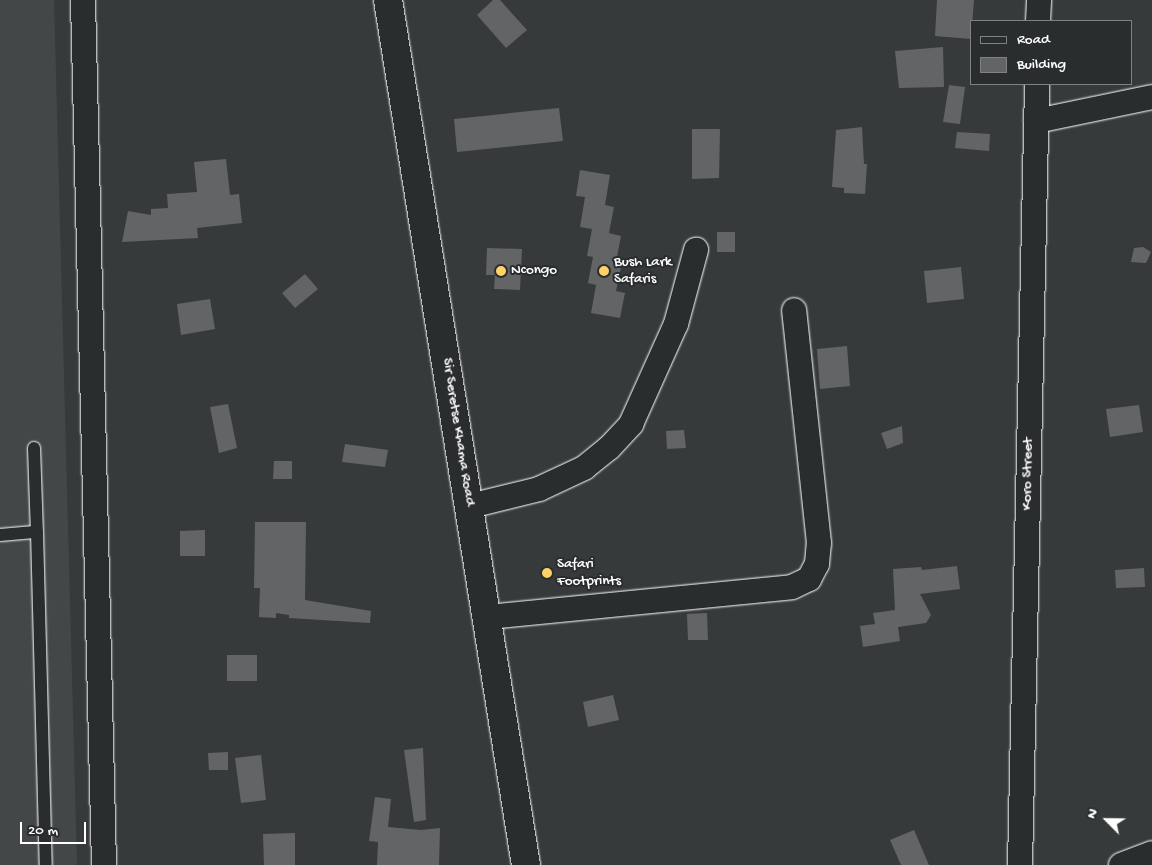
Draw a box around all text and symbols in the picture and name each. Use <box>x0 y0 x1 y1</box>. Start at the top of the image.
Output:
legend <box>970 20 1132 85</box>
text: Road <box>1017 31 1050 49</box>
text: Building <box>1017 56 1066 74</box>
place label: Bush Lark Safaris <box>614 253 672 288</box>
place label: Ncongo <box>511 262 557 280</box>
marker: Ncongo <box>495 265 507 277</box>
marker: Bush Lark Safaris <box>598 265 610 277</box>
street label: Sir Seretse Khama Road <box>437 357 479 507</box>
street label: Koro Street <box>1018 438 1038 510</box>
place label: Safari Footprints <box>557 555 621 590</box>
marker: Safari Footprints <box>541 567 553 579</box>
north arrow <box>1082 795 1132 845</box>
text: N <box>1083 806 1102 821</box>
scale bar <box>22 812 89 844</box>
text: 20 m <box>28 822 58 840</box>

